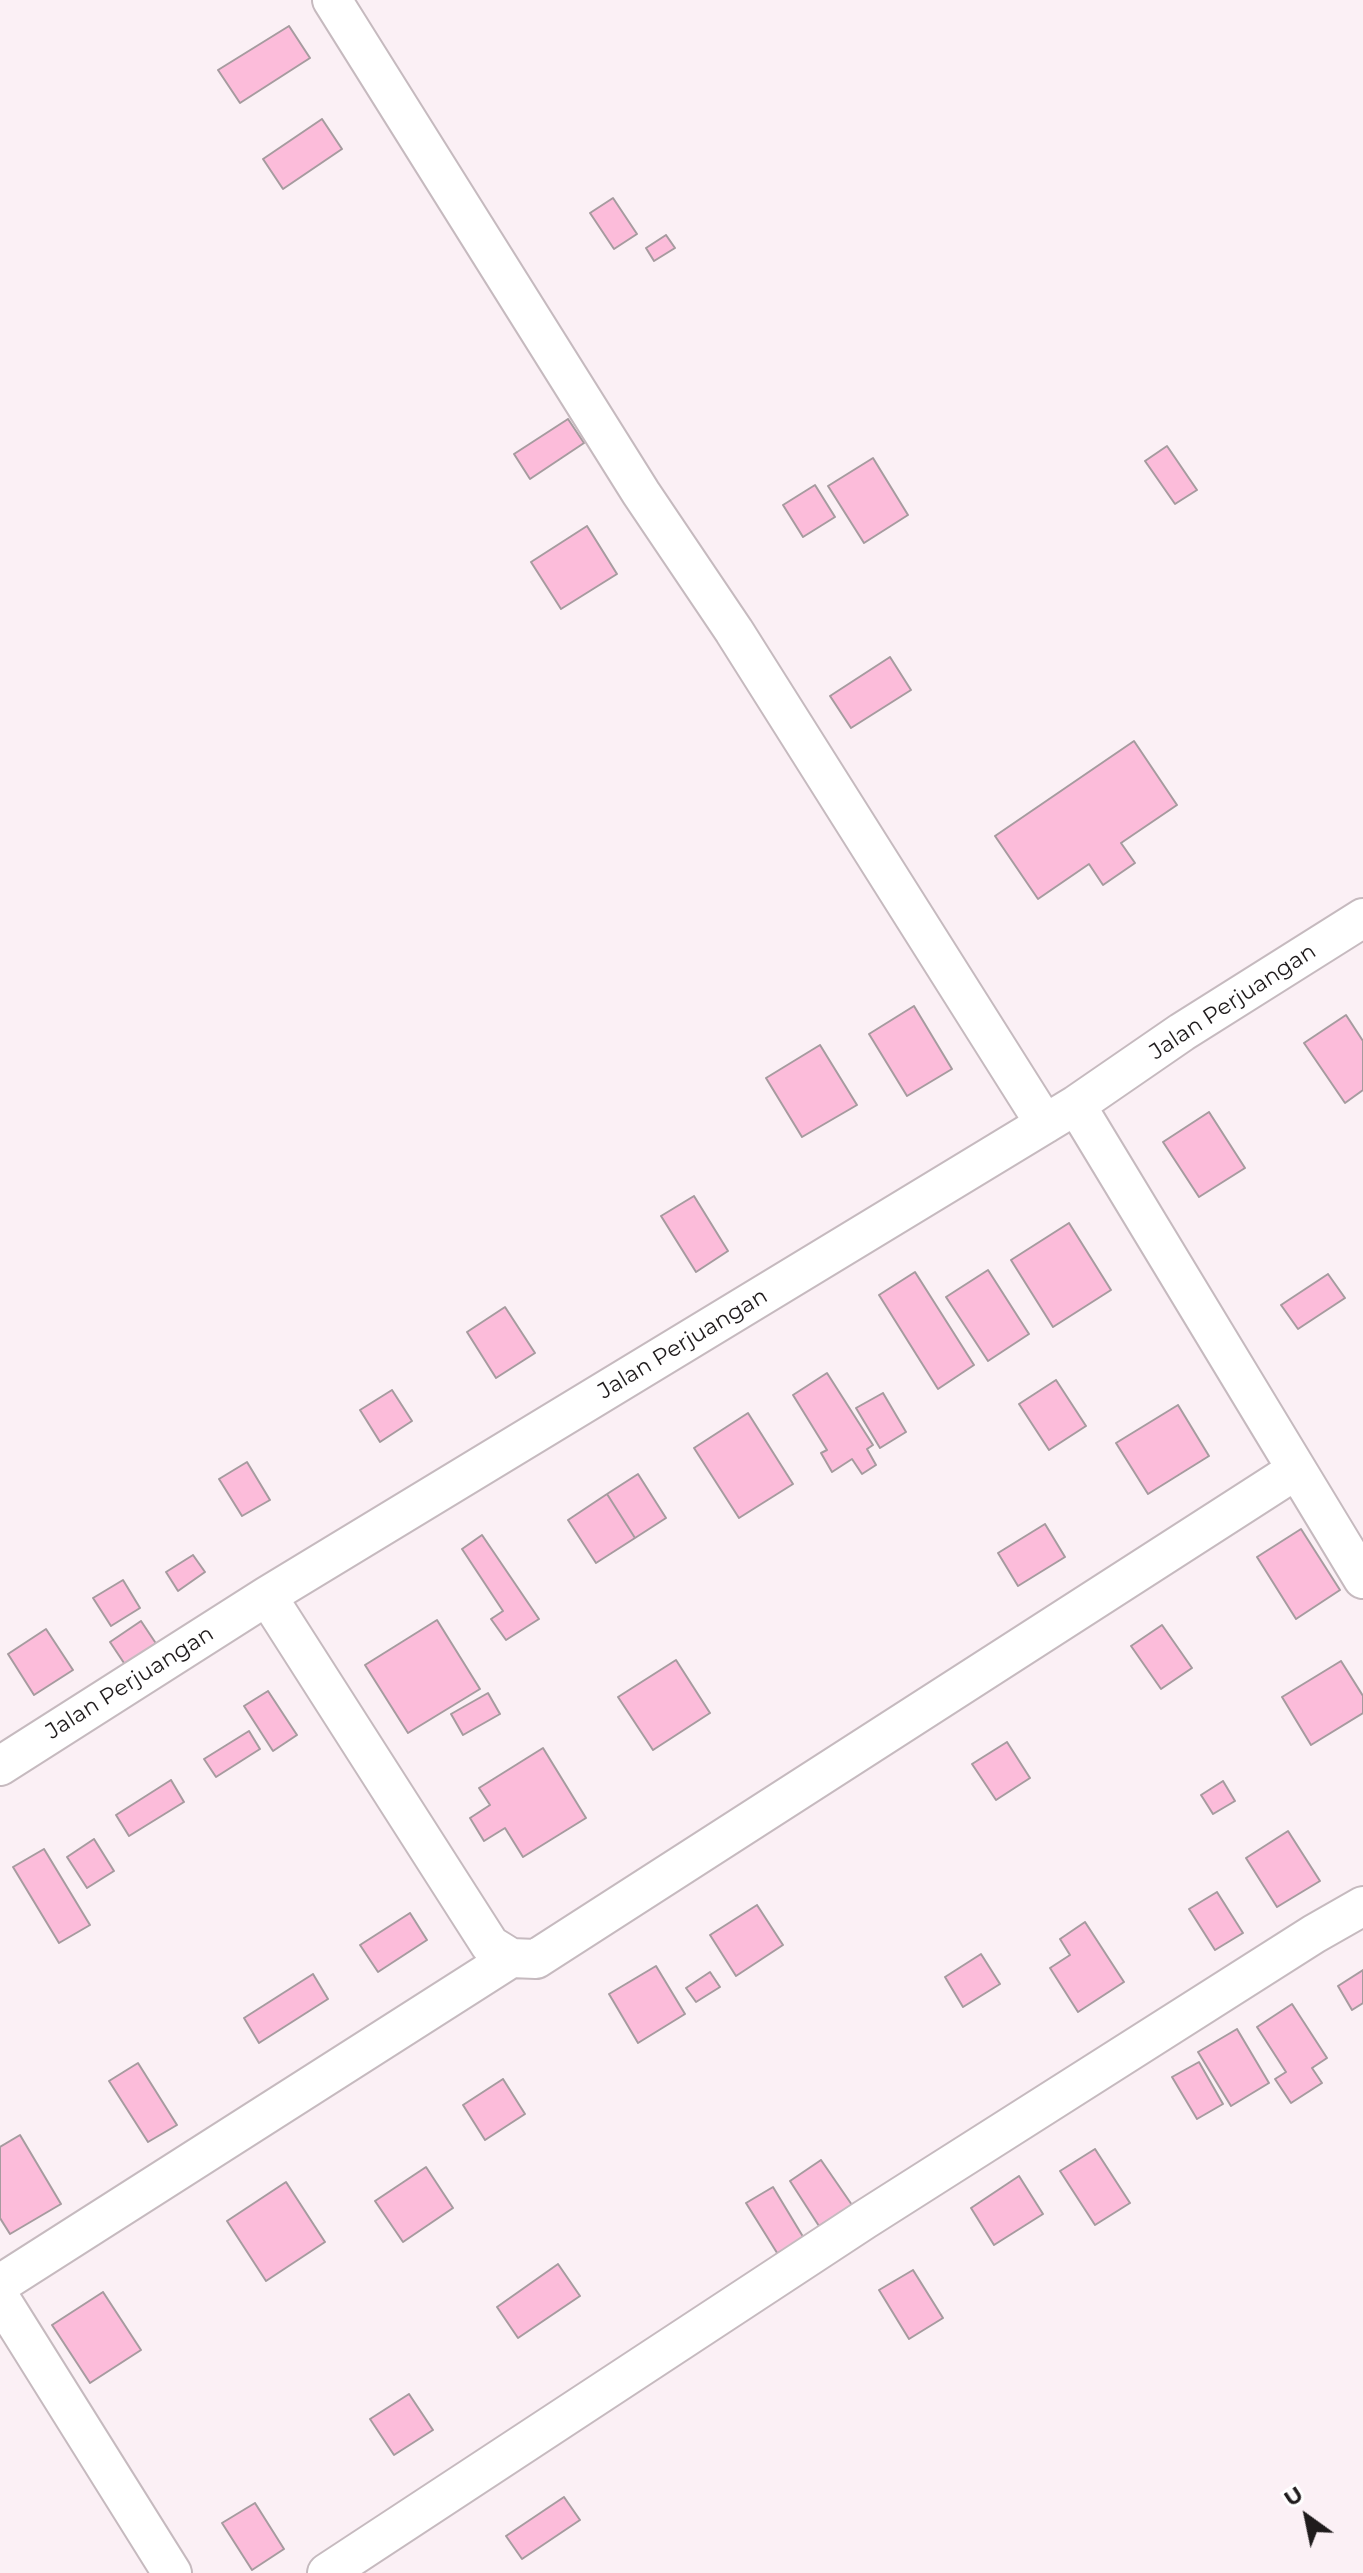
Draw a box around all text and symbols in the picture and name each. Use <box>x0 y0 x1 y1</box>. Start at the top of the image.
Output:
street label: Jalan Perjuangan <box>1145 938 1321 1066</box>
street label: Jalan Perjuangan <box>594 1283 772 1405</box>
street label: Jalan Perjuangan <box>41 1621 219 1745</box>
north arrow <box>1267 2477 1347 2557</box>
text: U <box>1279 2480 1308 2512</box>

